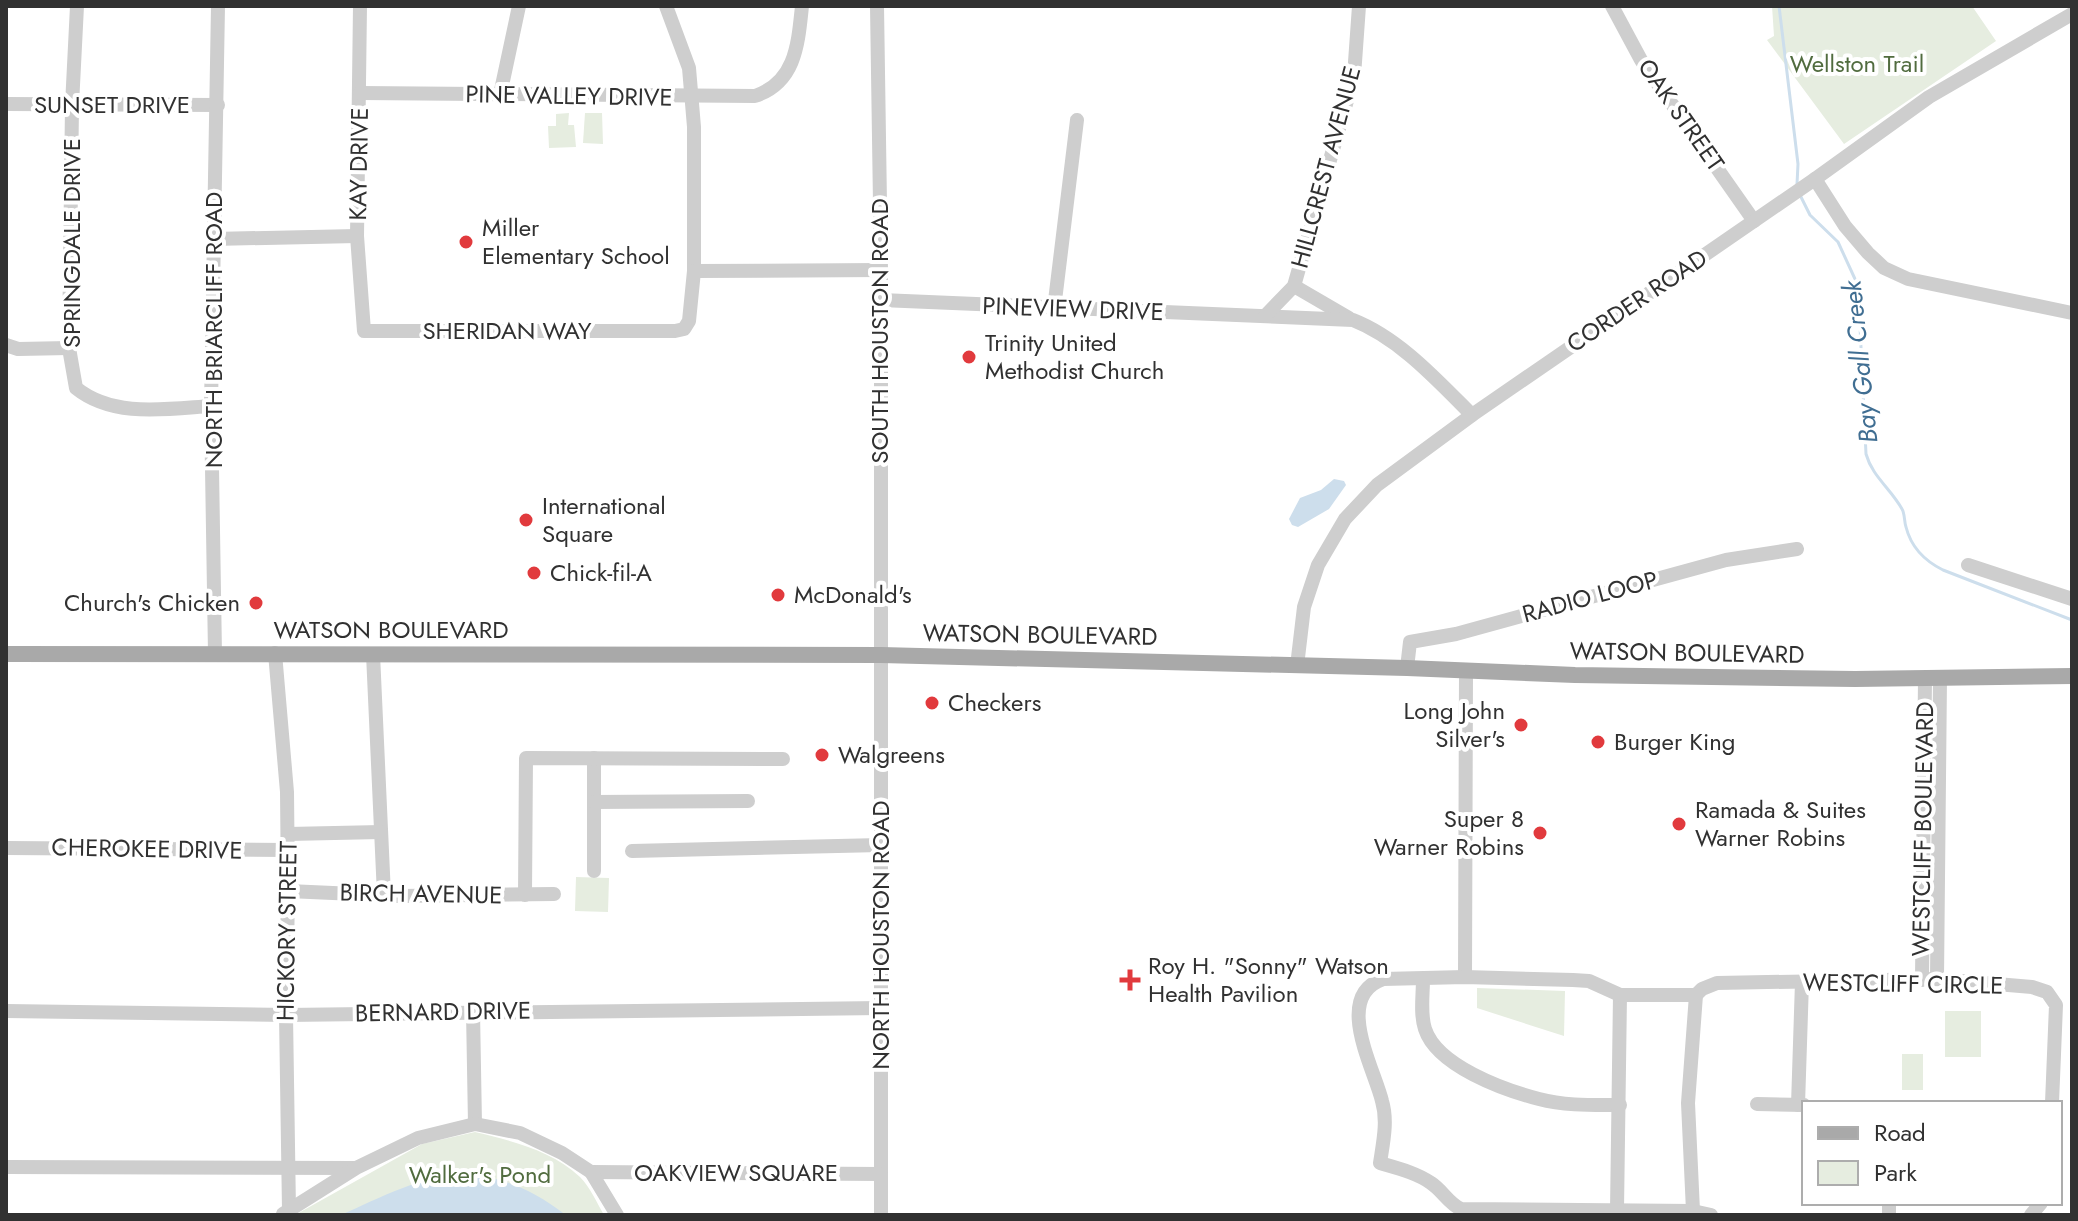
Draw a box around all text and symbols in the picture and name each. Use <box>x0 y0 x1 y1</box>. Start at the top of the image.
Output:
park label: Wellston Trail <box>1790 46 1924 81</box>
street label: OAK STREET <box>1630 51 1733 178</box>
street label: HILLCREST AVENUE <box>1282 62 1369 272</box>
street label: PINE VALLEY DRIVE <box>465 76 673 115</box>
street label: SUNSET DRIVE <box>34 87 190 122</box>
street label: KAY DRIVE <box>340 107 377 221</box>
street label: SPRINGDALE DRIVE <box>54 138 89 348</box>
street label: NORTH BRIARCLIFF ROAD <box>196 192 231 468</box>
street label: SOUTH HOUSTON ROAD <box>862 198 897 464</box>
place label: Miller Elementary School <box>482 210 670 273</box>
marker: Miller Elementary School <box>457 233 475 251</box>
street label: CORDER ROAD <box>1559 241 1714 361</box>
water label: Bay Gall Creek <box>1832 277 1887 445</box>
street label: PINEVIEW DRIVE <box>982 288 1164 329</box>
street label: SHERIDAN WAY <box>422 313 592 348</box>
place label: Trinity United Methodist Church <box>985 325 1164 388</box>
marker: Trinity United Methodist Church <box>960 348 978 366</box>
place label: International Square <box>542 488 666 551</box>
marker: International Square <box>517 511 535 529</box>
place label: Chick-fil-A <box>550 555 652 590</box>
street label: RADIO LOOP <box>1518 562 1661 631</box>
marker: Chick-fil-A <box>525 564 543 582</box>
place label: McDonald's <box>794 577 912 612</box>
place label: Church's Chicken <box>64 585 240 620</box>
marker: McDonald's <box>769 586 787 604</box>
marker: Church's Chicken <box>247 594 265 612</box>
street label: WATSON BOULEVARD <box>273 612 509 647</box>
street label: WATSON BOULEVARD <box>922 615 1158 654</box>
street label: WATSON BOULEVARD <box>1569 633 1805 672</box>
place label: Checkers <box>948 685 1041 720</box>
place label: Long John Silver's <box>1404 693 1505 756</box>
marker: Checkers <box>923 694 941 712</box>
street label: WESTCLIFF BOULEVARD <box>1903 701 1942 957</box>
marker: Long John Silver's <box>1512 716 1530 734</box>
place label: Burger King <box>1614 724 1735 759</box>
marker: Burger King <box>1589 733 1607 751</box>
place label: Walgreens <box>838 737 945 772</box>
marker: Walgreens <box>813 746 831 764</box>
place label: Ramada & Suites Warner Robins <box>1695 792 1866 855</box>
street label: NORTH HOUSTON ROAD <box>863 800 898 1070</box>
place label: Super 8 Warner Robins <box>1374 801 1524 864</box>
marker: Ramada & Suites Warner Robins <box>1670 815 1688 833</box>
marker: Super 8 Warner Robins <box>1531 824 1549 842</box>
street label: CHEROKEE DRIVE <box>51 829 243 868</box>
street label: HICKORY STREET <box>267 841 306 1021</box>
street label: BIRCH AVENUE <box>339 875 503 912</box>
place label: Roy H. "Sonny" Watson Health Pavilion <box>1148 948 1389 1011</box>
street label: WESTCLIFF CIRCLE <box>1802 964 2004 1003</box>
marker: Roy H. "Sonny" Watson Health Pavilion <box>1119 969 1141 991</box>
street label: BERNARD DRIVE <box>355 992 531 1031</box>
legend <box>1802 1101 2062 1205</box>
text: Road <box>1874 1115 1926 1150</box>
street label: OAKVIEW SQUARE <box>634 1155 838 1190</box>
text: Park <box>1874 1155 1917 1190</box>
park label: Walker's Pond <box>409 1157 551 1192</box>

